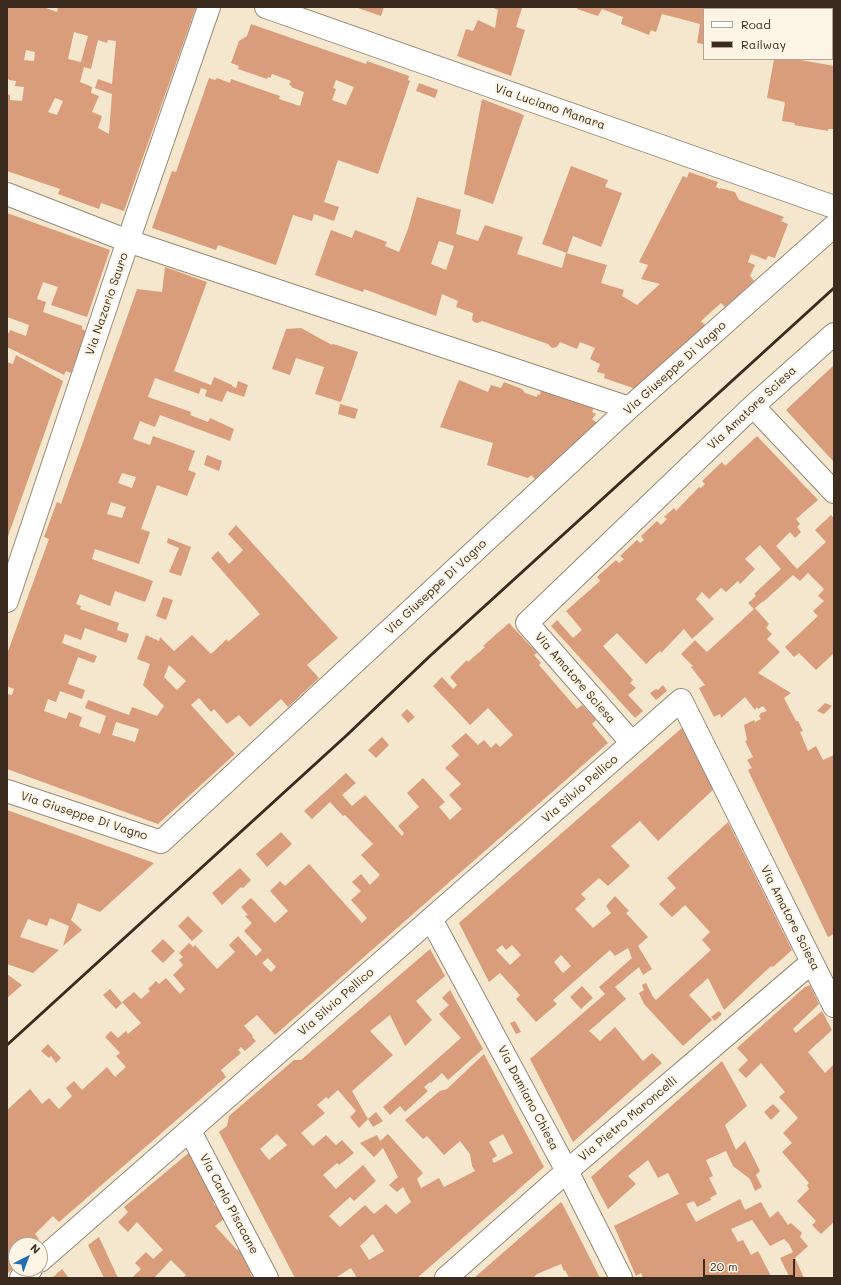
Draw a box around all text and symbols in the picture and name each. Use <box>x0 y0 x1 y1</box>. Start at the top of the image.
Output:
legend <box>703 8 833 60</box>
text: Road <box>741 16 771 32</box>
text: Railway <box>741 36 786 52</box>
street label: Via Luciano Manara <box>493 81 607 133</box>
street label: Via Nazario Sauro <box>83 251 131 357</box>
street label: Via Giuseppe Di Vagno <box>621 318 729 418</box>
street label: Via Amatore Sciesa <box>705 363 799 453</box>
street label: Via Giuseppe Di Vagno <box>383 536 489 638</box>
street label: Via Amatore Sciesa <box>532 630 618 726</box>
street label: Via Silvio Pellico <box>539 752 621 826</box>
street label: Via Giuseppe Di Vagno <box>19 789 149 843</box>
street label: Via Amatore Sciesa <box>757 863 823 973</box>
street label: Via Silvio Pellico <box>295 965 377 1039</box>
street label: Via Damiano Chiesa <box>494 1043 562 1153</box>
street label: Via Pietro Maroncelli <box>576 1074 680 1164</box>
street label: Via Carlo Pisacane <box>196 1151 262 1257</box>
north arrow <box>8 1237 48 1277</box>
text: N <box>28 1240 44 1257</box>
scale bar <box>705 1251 797 1277</box>
text: 20 m <box>710 1258 738 1274</box>

